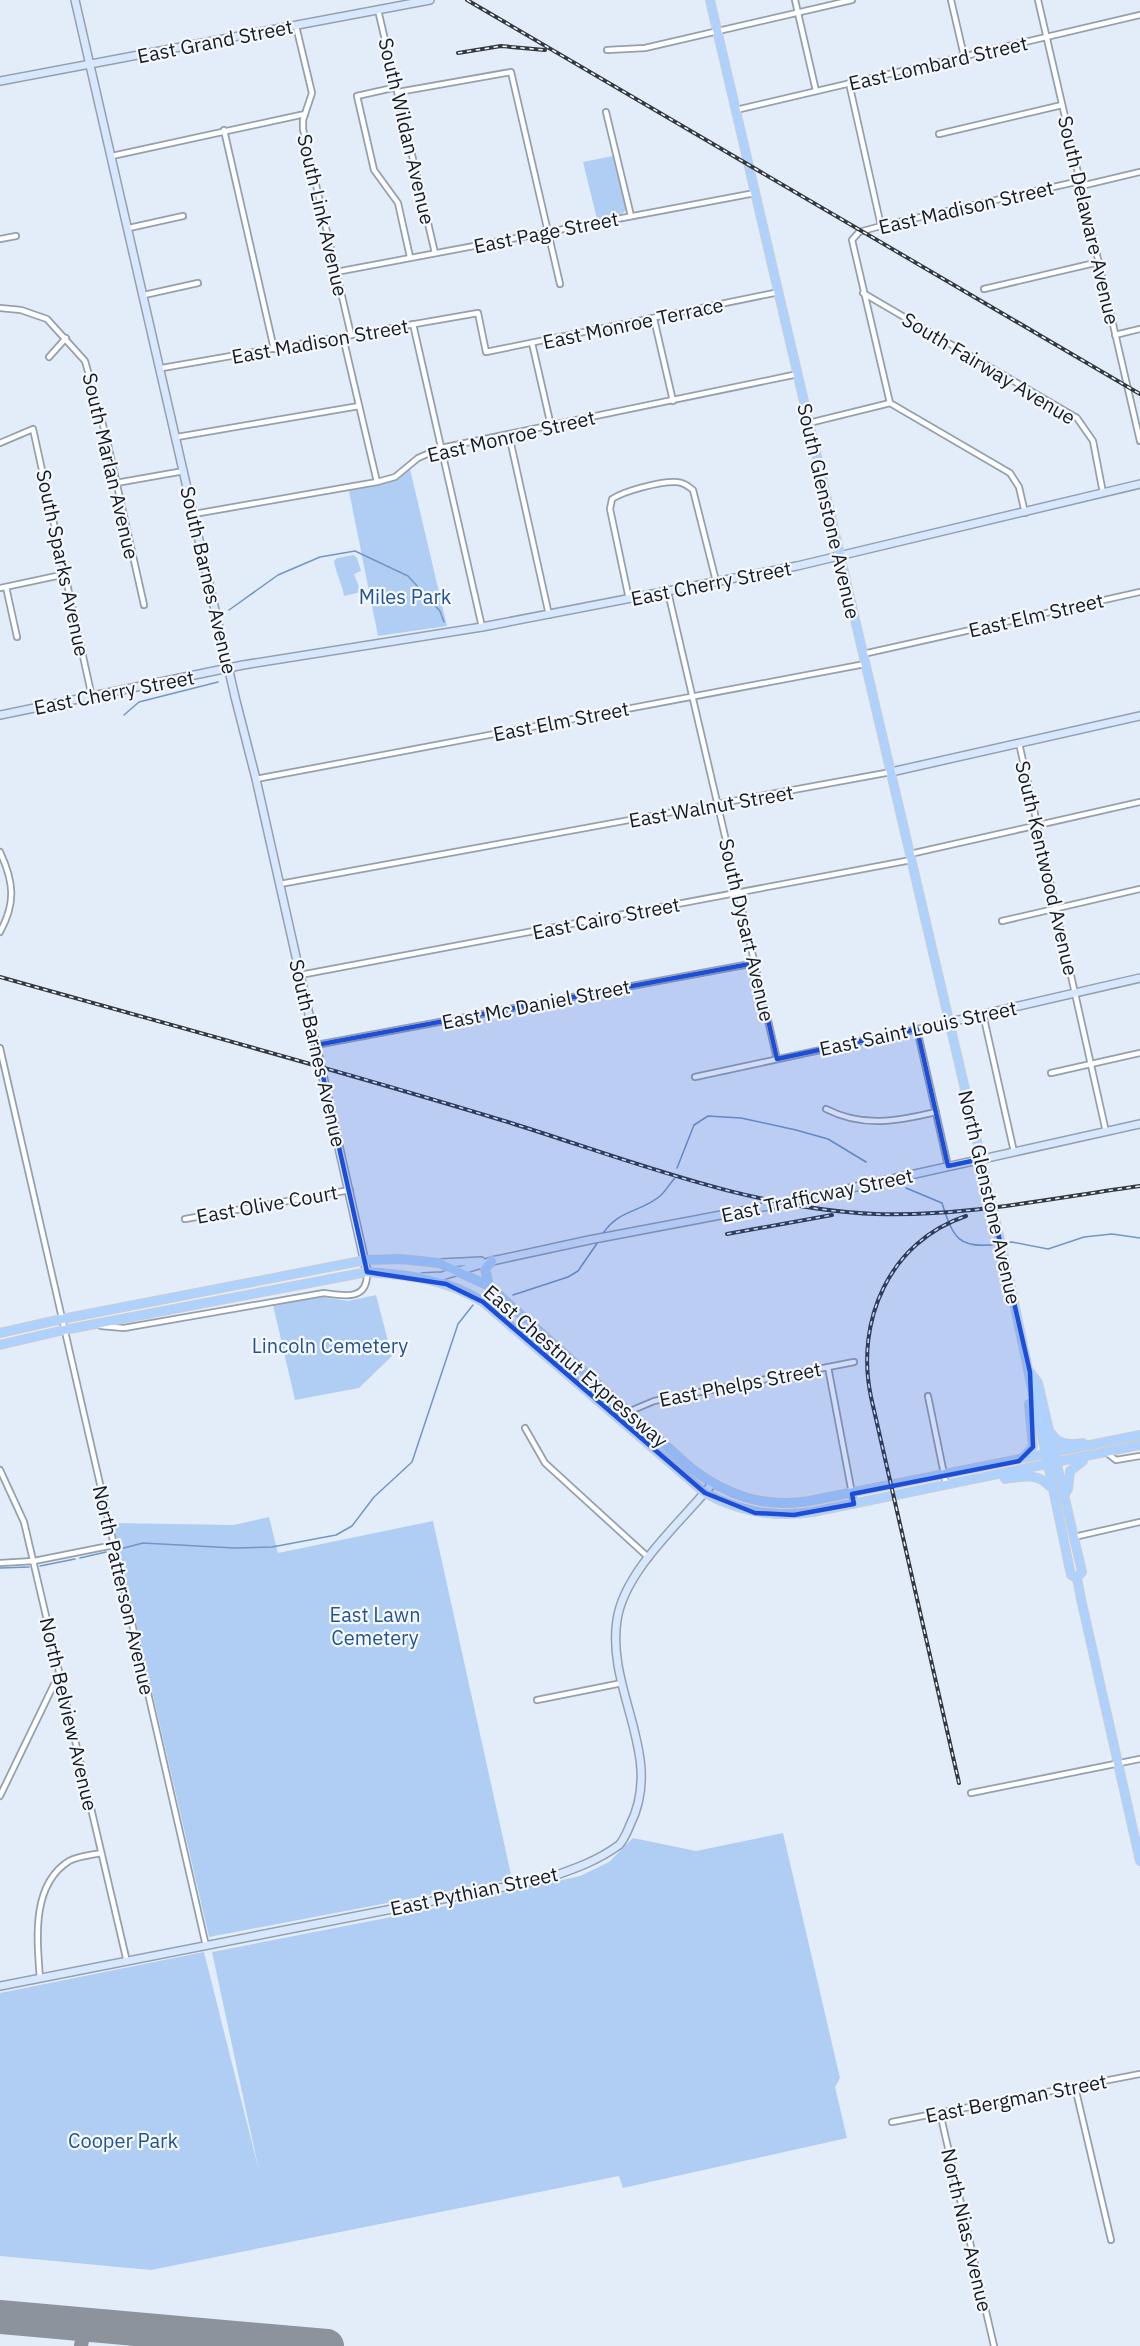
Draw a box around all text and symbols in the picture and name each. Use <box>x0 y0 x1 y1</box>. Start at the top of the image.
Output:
street label: East Grand Street <box>135 13 295 69</box>
street label: East Lombard Street <box>846 29 1030 97</box>
street label: South Wildan Avenue <box>372 35 442 227</box>
street label: South Delaware Avenue <box>1052 113 1126 327</box>
street label: South Link Avenue <box>291 131 355 299</box>
street label: East Madison Street <box>876 174 1056 240</box>
street label: East Page Street <box>471 205 621 259</box>
street label: East Monroe Terrace <box>540 291 726 355</box>
street label: South Fairway Avenue <box>897 305 1081 431</box>
street label: East Madison Street <box>229 312 411 370</box>
street label: South Marlan Avenue <box>76 370 146 562</box>
street label: South Glenstone Avenue <box>791 401 867 621</box>
street label: East Monroe Street <box>424 404 598 468</box>
street label: South Sparks Avenue <box>30 467 96 659</box>
street label: South Barnes Avenue <box>174 483 244 677</box>
street label: East Cherry Street <box>628 554 794 612</box>
park label: Miles Park <box>359 583 452 610</box>
street label: East Elm Street <box>966 586 1106 644</box>
street label: East Cherry Street <box>31 663 197 721</box>
street label: East Elm Street <box>491 695 631 747</box>
street label: South Kentwood Avenue <box>1009 758 1085 978</box>
street label: East Walnut Street <box>627 778 795 834</box>
street label: South Dysart Avenue <box>713 836 781 1024</box>
street label: East Cairo Street <box>530 890 682 946</box>
street label: South Barnes Avenue <box>283 956 353 1150</box>
street label: East Mc Daniel Street <box>440 973 632 1035</box>
street label: East Saint Louis Street <box>817 994 1019 1062</box>
street label: North Glenstone Avenue <box>952 1087 1028 1307</box>
street label: East Trafficway Street <box>719 1161 915 1229</box>
street label: East Olive Court <box>194 1178 340 1230</box>
street label: East Chestnut Expressway <box>478 1278 674 1454</box>
park label: Lincoln Cemetery <box>252 1332 408 1359</box>
street label: East Phelps Street <box>657 1355 823 1413</box>
street label: North Patterson Avenue <box>87 1483 161 1697</box>
park label: East Lawn Cemetery <box>329 1601 421 1651</box>
street label: North Belview Avenue <box>34 1615 104 1813</box>
street label: East Pythian Street <box>388 1860 560 1922</box>
street label: East Bergman Street <box>923 2067 1109 2129</box>
park label: Cooper Park <box>68 2127 178 2154</box>
street label: North Nias Avenue <box>935 2146 999 2314</box>

